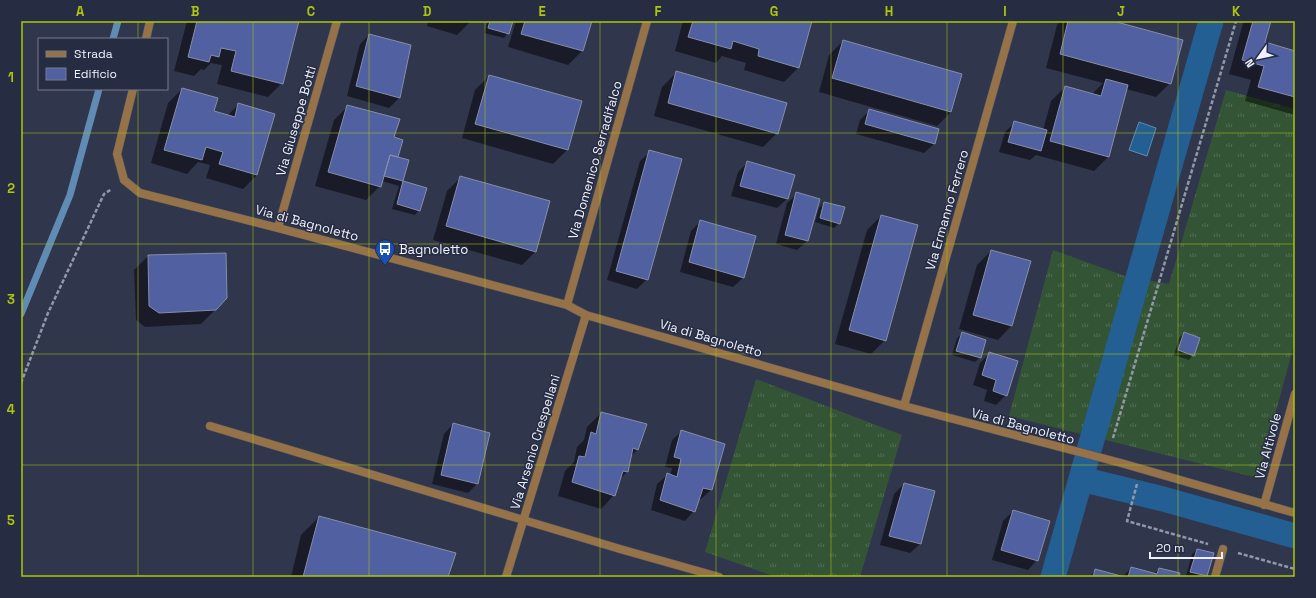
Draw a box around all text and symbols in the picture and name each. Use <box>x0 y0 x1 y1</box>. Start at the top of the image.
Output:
text: A <box>76 3 85 20</box>
text: B <box>191 3 200 20</box>
text: C <box>307 3 315 20</box>
text: D <box>423 3 432 20</box>
text: E <box>538 3 546 20</box>
text: F <box>655 3 662 20</box>
text: G <box>770 3 778 20</box>
text: H <box>885 3 893 20</box>
text: I <box>1003 3 1007 20</box>
text: J <box>1117 3 1125 20</box>
text: K <box>1232 3 1241 20</box>
legend <box>38 38 168 90</box>
north arrow <box>1238 38 1278 78</box>
text: Strada <box>74 46 113 62</box>
text: N <box>1242 57 1257 70</box>
street label: Via Giuseppe Botti <box>272 64 320 178</box>
text: Edificio <box>74 66 117 82</box>
text: 1 <box>8 69 14 86</box>
street label: Via Domenico Serradifalco <box>564 79 626 241</box>
street label: Via Ermanno Ferrero <box>922 148 972 272</box>
text: 2 <box>7 180 15 197</box>
street label: Via di Bagnoletto <box>253 201 361 245</box>
bus stop icon: Bagnoletto <box>374 238 396 266</box>
place label: Bagnoletto <box>399 241 468 258</box>
text: 3 <box>7 291 15 308</box>
street label: Via di Bagnoletto <box>658 315 764 361</box>
street label: Via Arsenio Crespellani <box>506 372 564 512</box>
text: 4 <box>7 401 15 418</box>
street label: Via di Bagnoletto <box>969 404 1077 448</box>
street label: Via Altivole <box>1251 411 1285 481</box>
text: 5 <box>7 512 15 529</box>
scale bar <box>1150 534 1222 560</box>
text: 20 m <box>1156 540 1184 556</box>

